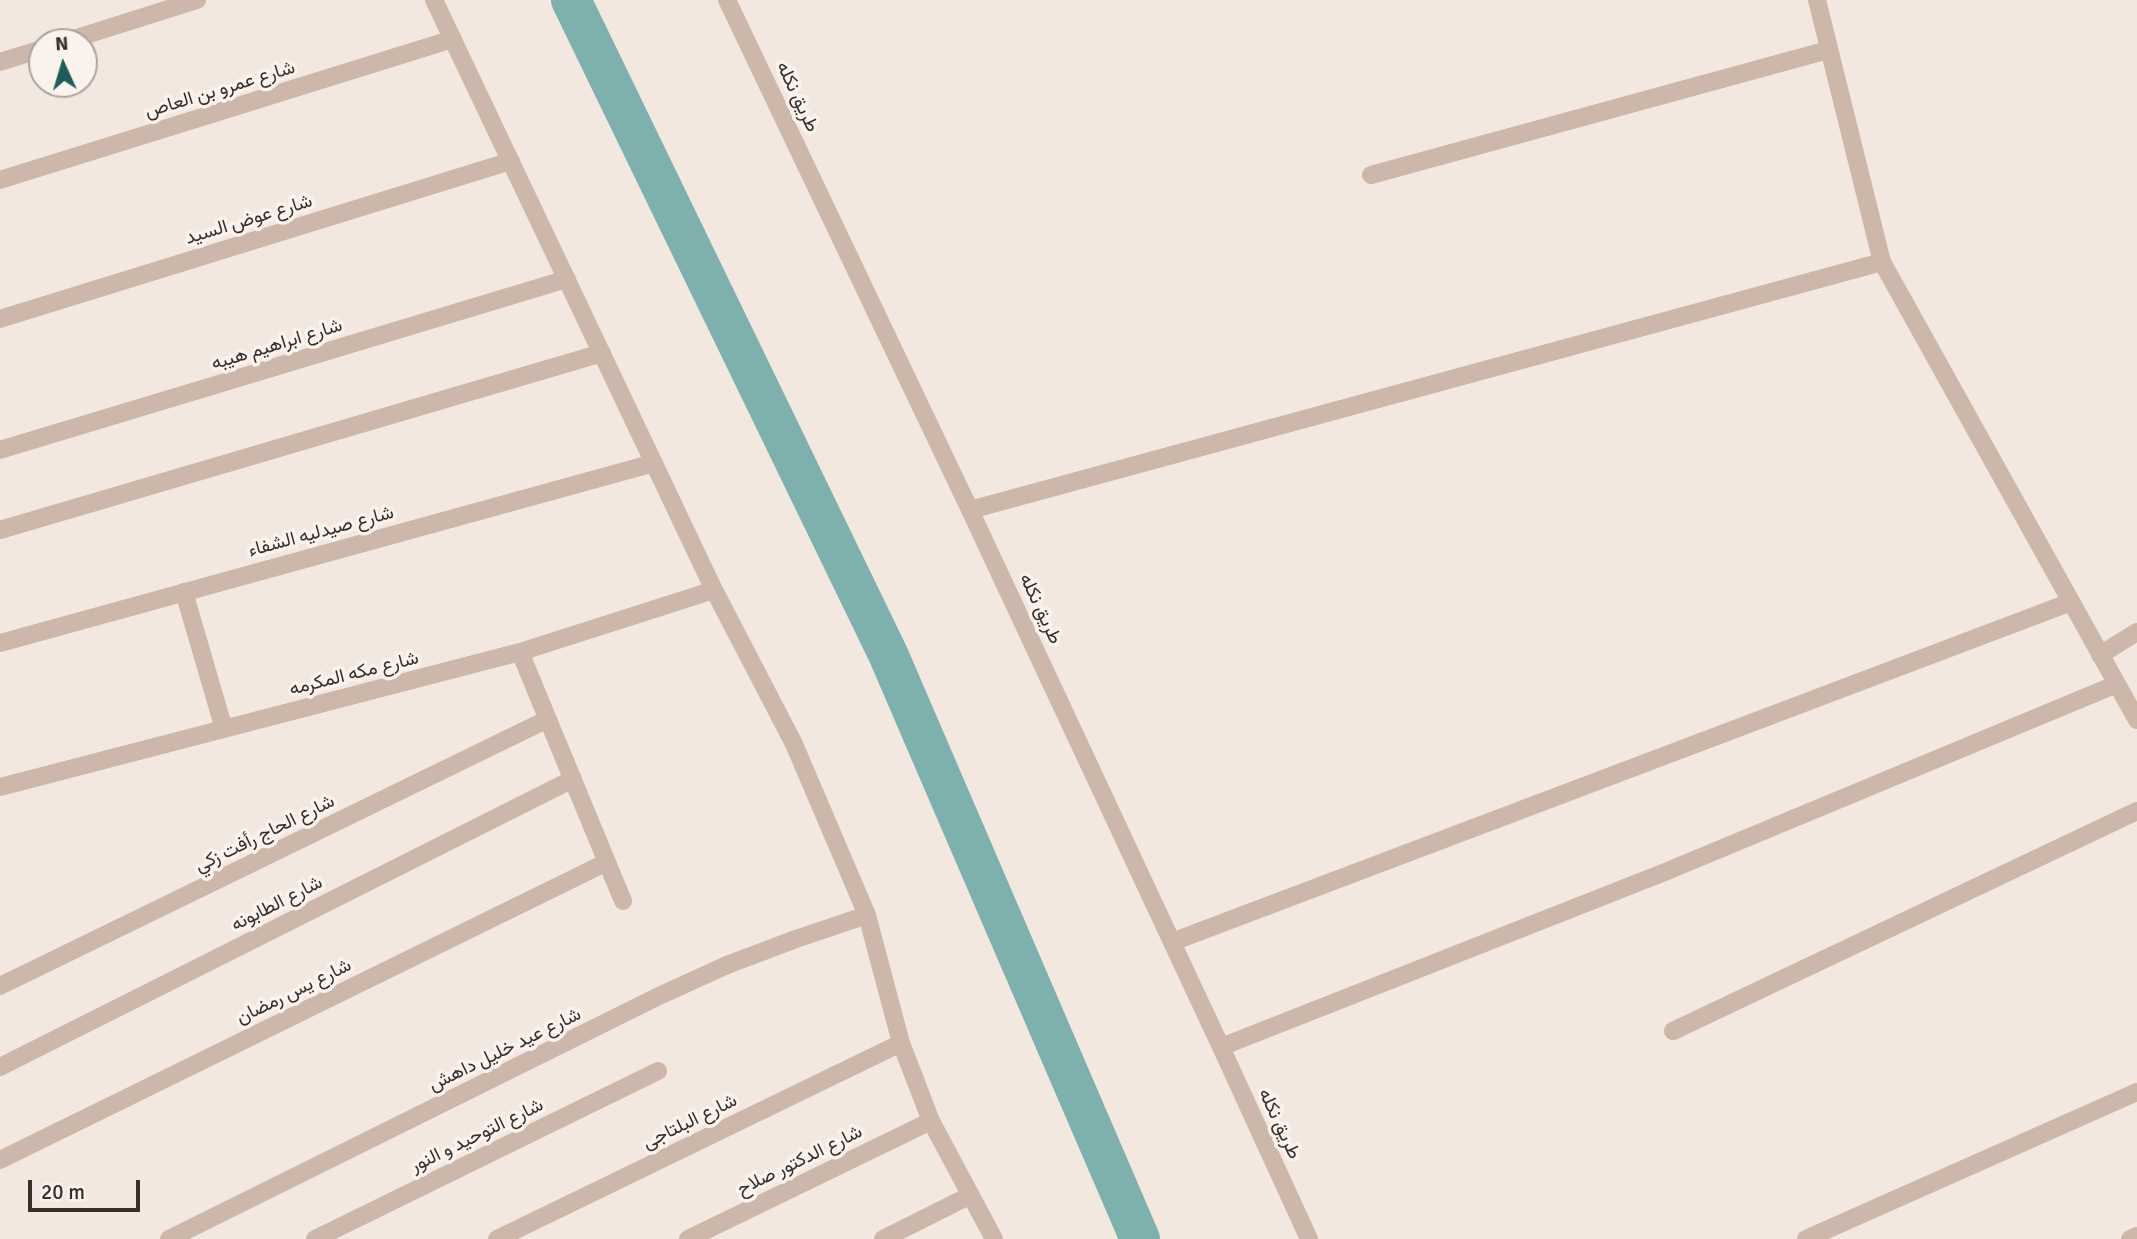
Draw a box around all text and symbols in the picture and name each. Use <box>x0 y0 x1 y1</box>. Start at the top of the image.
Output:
north arrow <box>28 28 98 98</box>
text: N <box>54 32 69 56</box>
street label: شارع عمرو بن العاص <box>142 56 298 124</box>
street label: طريق نكله <box>771 58 823 136</box>
street label: شارع عوض السيد <box>183 190 315 250</box>
street label: شارع ابراهيم هيبه <box>209 314 345 376</box>
street label: شارع صيدليه الشفاء <box>246 502 396 562</box>
street label: طريق نكله <box>1014 570 1066 648</box>
street label: شارع مكه المكرمه <box>287 647 421 701</box>
street label: شارع الحاج رأفت زكي <box>191 790 339 878</box>
street label: شارع الطابونه <box>228 871 326 937</box>
street label: شارع يس رمضان <box>233 954 355 1030</box>
street label: شارع عيد خليل داهش <box>425 1003 585 1097</box>
street label: طريق نكله <box>1253 1085 1305 1163</box>
street label: شارع البلتاجى <box>639 1089 741 1155</box>
street label: شارع التوحيد و النور <box>407 1094 547 1178</box>
street label: شارع الدكتور صلاح <box>734 1121 866 1201</box>
scale bar <box>32 1166 144 1210</box>
text: 20 m <box>41 1179 85 1205</box>

